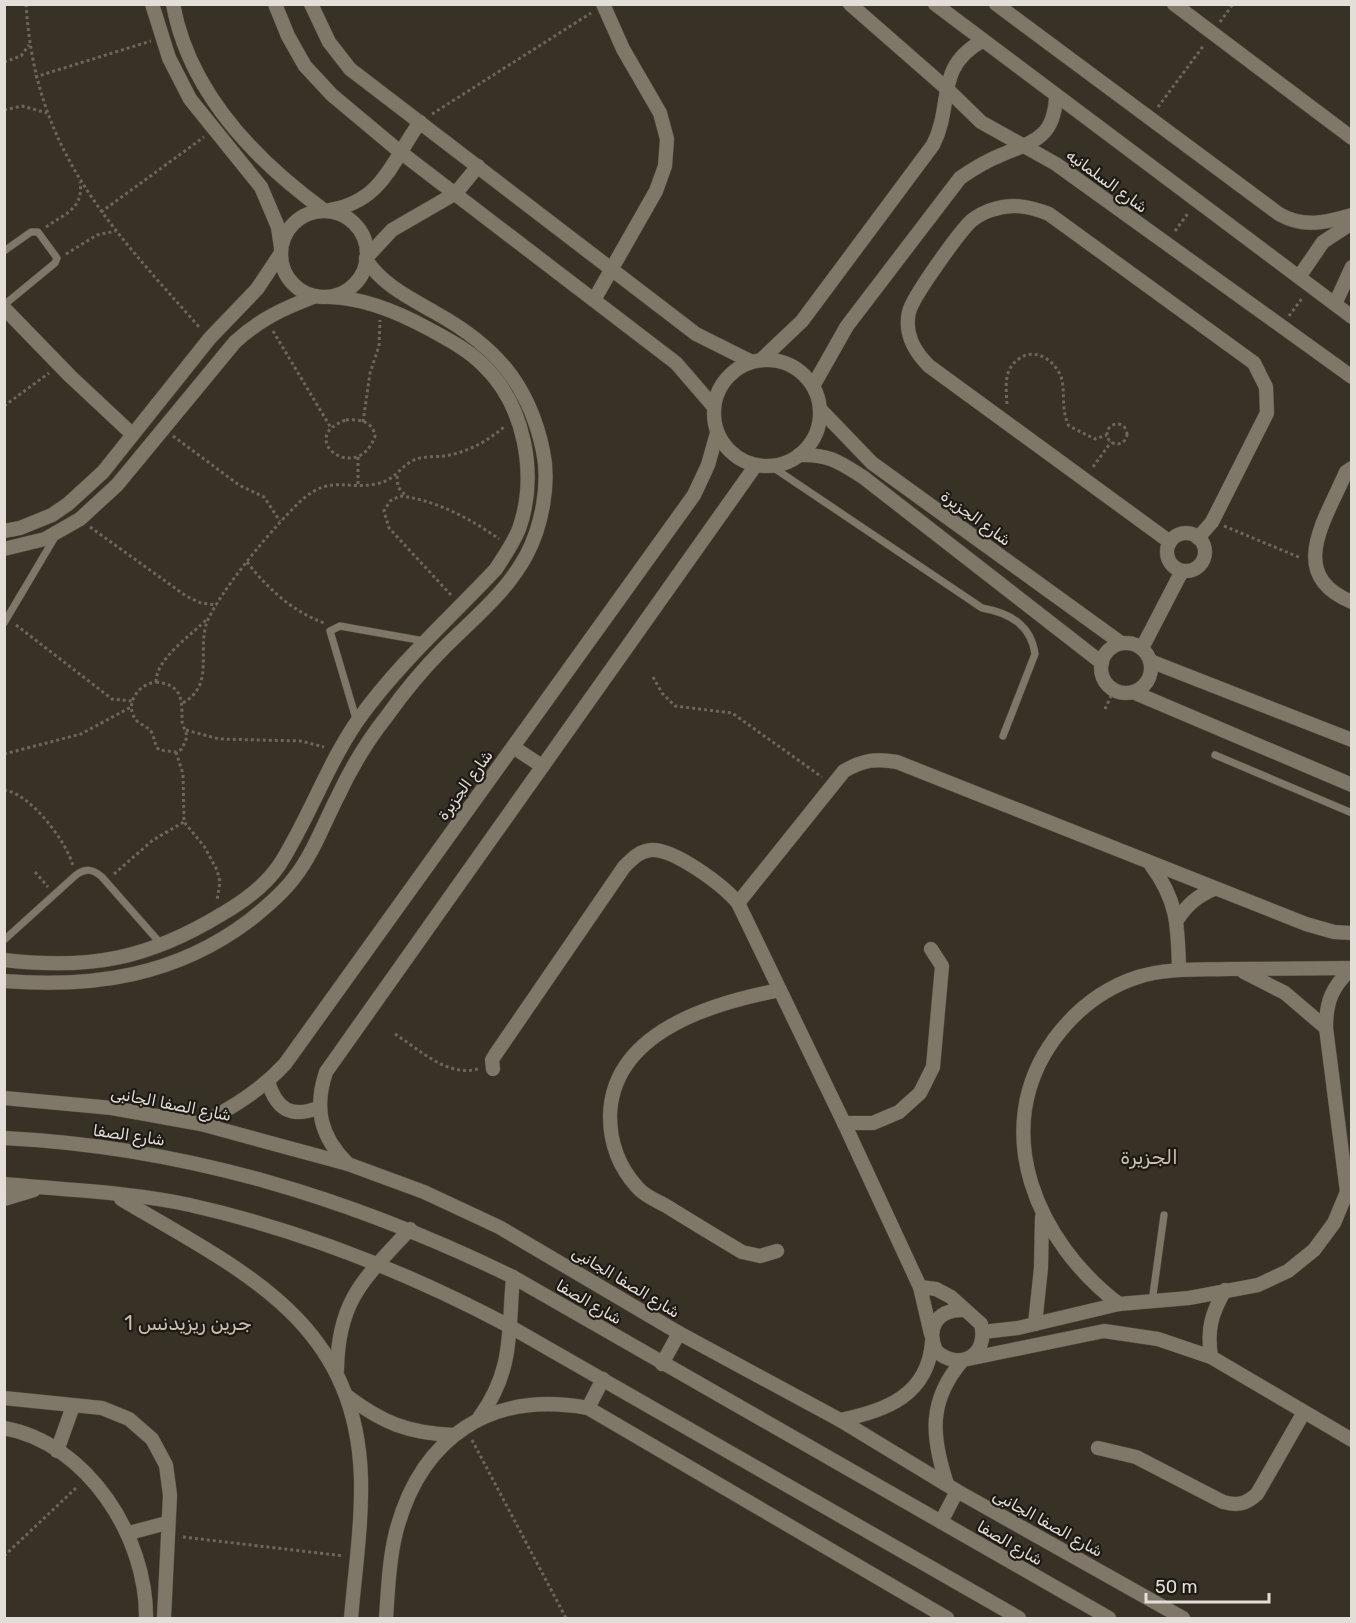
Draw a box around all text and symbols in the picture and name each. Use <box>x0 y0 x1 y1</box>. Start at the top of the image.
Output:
street label: شارع السلمانيه <box>1061 145 1151 218</box>
street label: شارع الجزيرة <box>936 486 1015 551</box>
street label: شارع الجزيرة <box>433 746 498 825</box>
street label: شارع الصفا الجانبى <box>109 1083 233 1127</box>
street label: شارع الصفا <box>91 1121 166 1151</box>
district label: الجزيرة <box>1120 1145 1178 1169</box>
street label: شارع الصفا الجانبى <box>569 1242 683 1322</box>
street label: شارع الصفا <box>553 1276 625 1328</box>
district label: جرين ريزيدنس 1 <box>124 1311 252 1335</box>
street label: شارع الصفا الجانبى <box>990 1485 1106 1561</box>
street label: شارع الصفا <box>974 1517 1046 1569</box>
scale bar <box>1146 1566 1269 1604</box>
text: 50 m <box>1155 1576 1198 1598</box>

